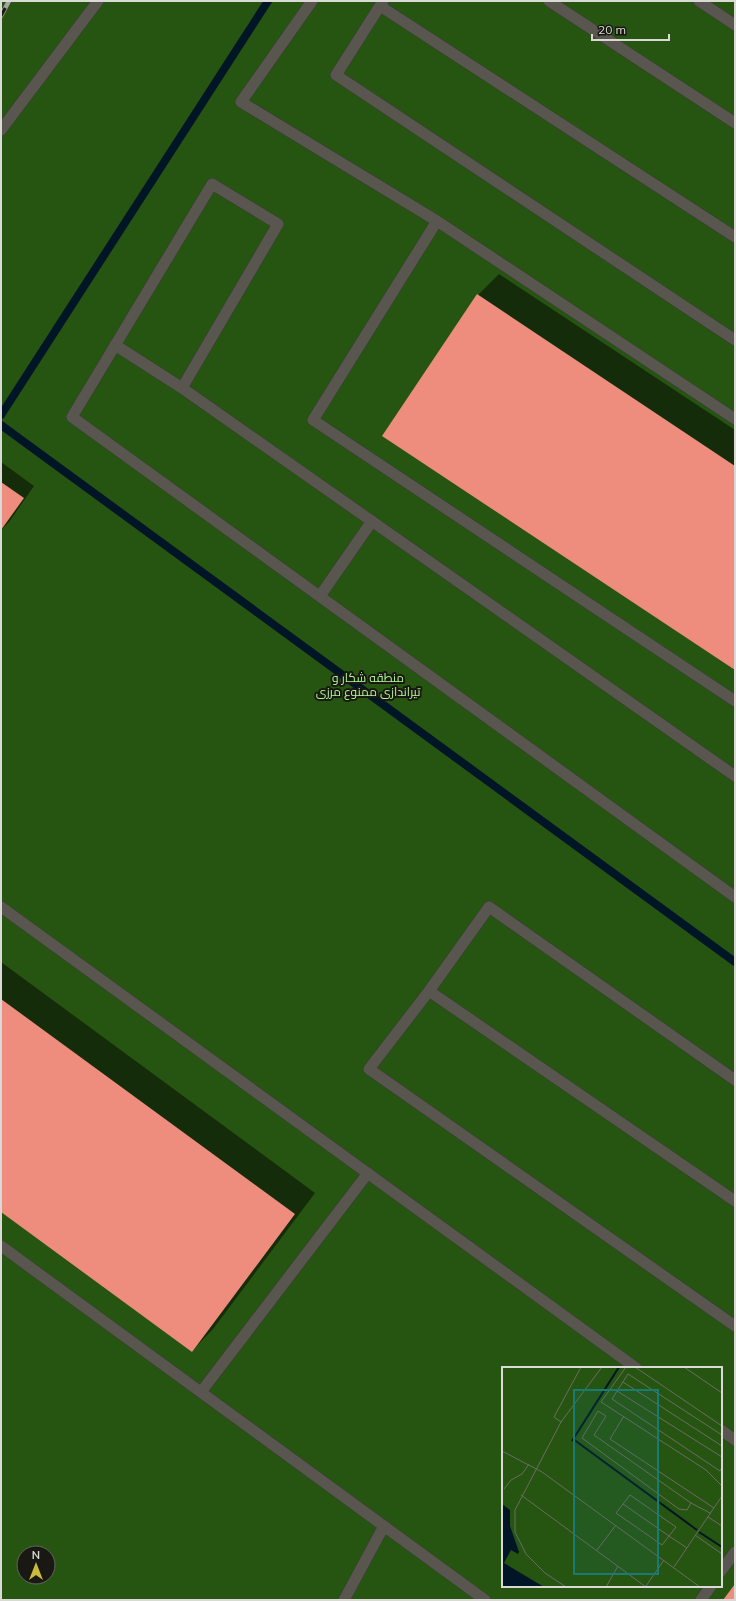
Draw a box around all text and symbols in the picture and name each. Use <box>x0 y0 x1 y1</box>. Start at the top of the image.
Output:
scale bar <box>592 16 669 42</box>
text: 20 m <box>598 22 626 37</box>
park label: منطقه شکار و تیراندازی ممنوع مرزی <box>316 670 421 700</box>
inset map <box>502 1367 722 1587</box>
north arrow <box>16 1545 56 1585</box>
text: N <box>32 1548 40 1562</box>

